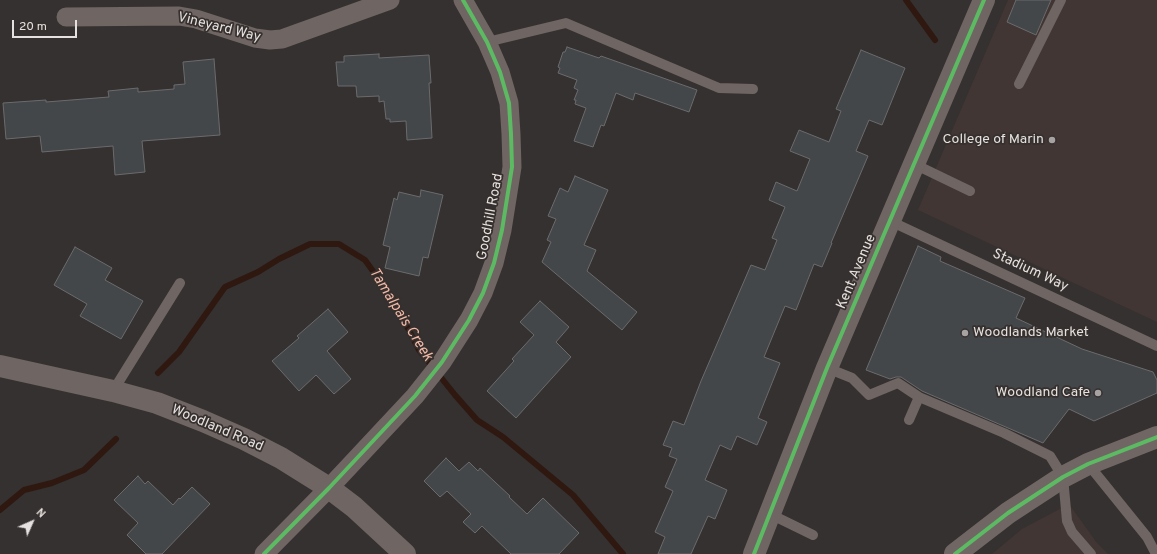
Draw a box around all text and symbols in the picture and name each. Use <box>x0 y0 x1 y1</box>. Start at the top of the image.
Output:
street label: Vineyard Way <box>176 10 262 46</box>
scale bar <box>14 12 79 38</box>
text: 20 m <box>19 19 47 35</box>
place label: College of Marin <box>942 132 1044 148</box>
marker: College of Marin <box>1047 135 1057 145</box>
street label: Goodhill Road <box>474 172 508 262</box>
street label: Kent Avenue <box>834 232 880 312</box>
street label: Stadium Way <box>989 246 1071 296</box>
water label: Tamalpais Creek <box>364 265 436 365</box>
place label: Woodlands Market <box>973 325 1089 341</box>
marker: Woodlands Market <box>960 328 970 338</box>
place label: Woodland Cafe <box>996 385 1090 401</box>
marker: Woodland Cafe <box>1093 388 1103 398</box>
street label: Woodland Road <box>168 402 266 456</box>
north arrow <box>12 502 52 542</box>
text: N <box>33 506 48 521</box>

